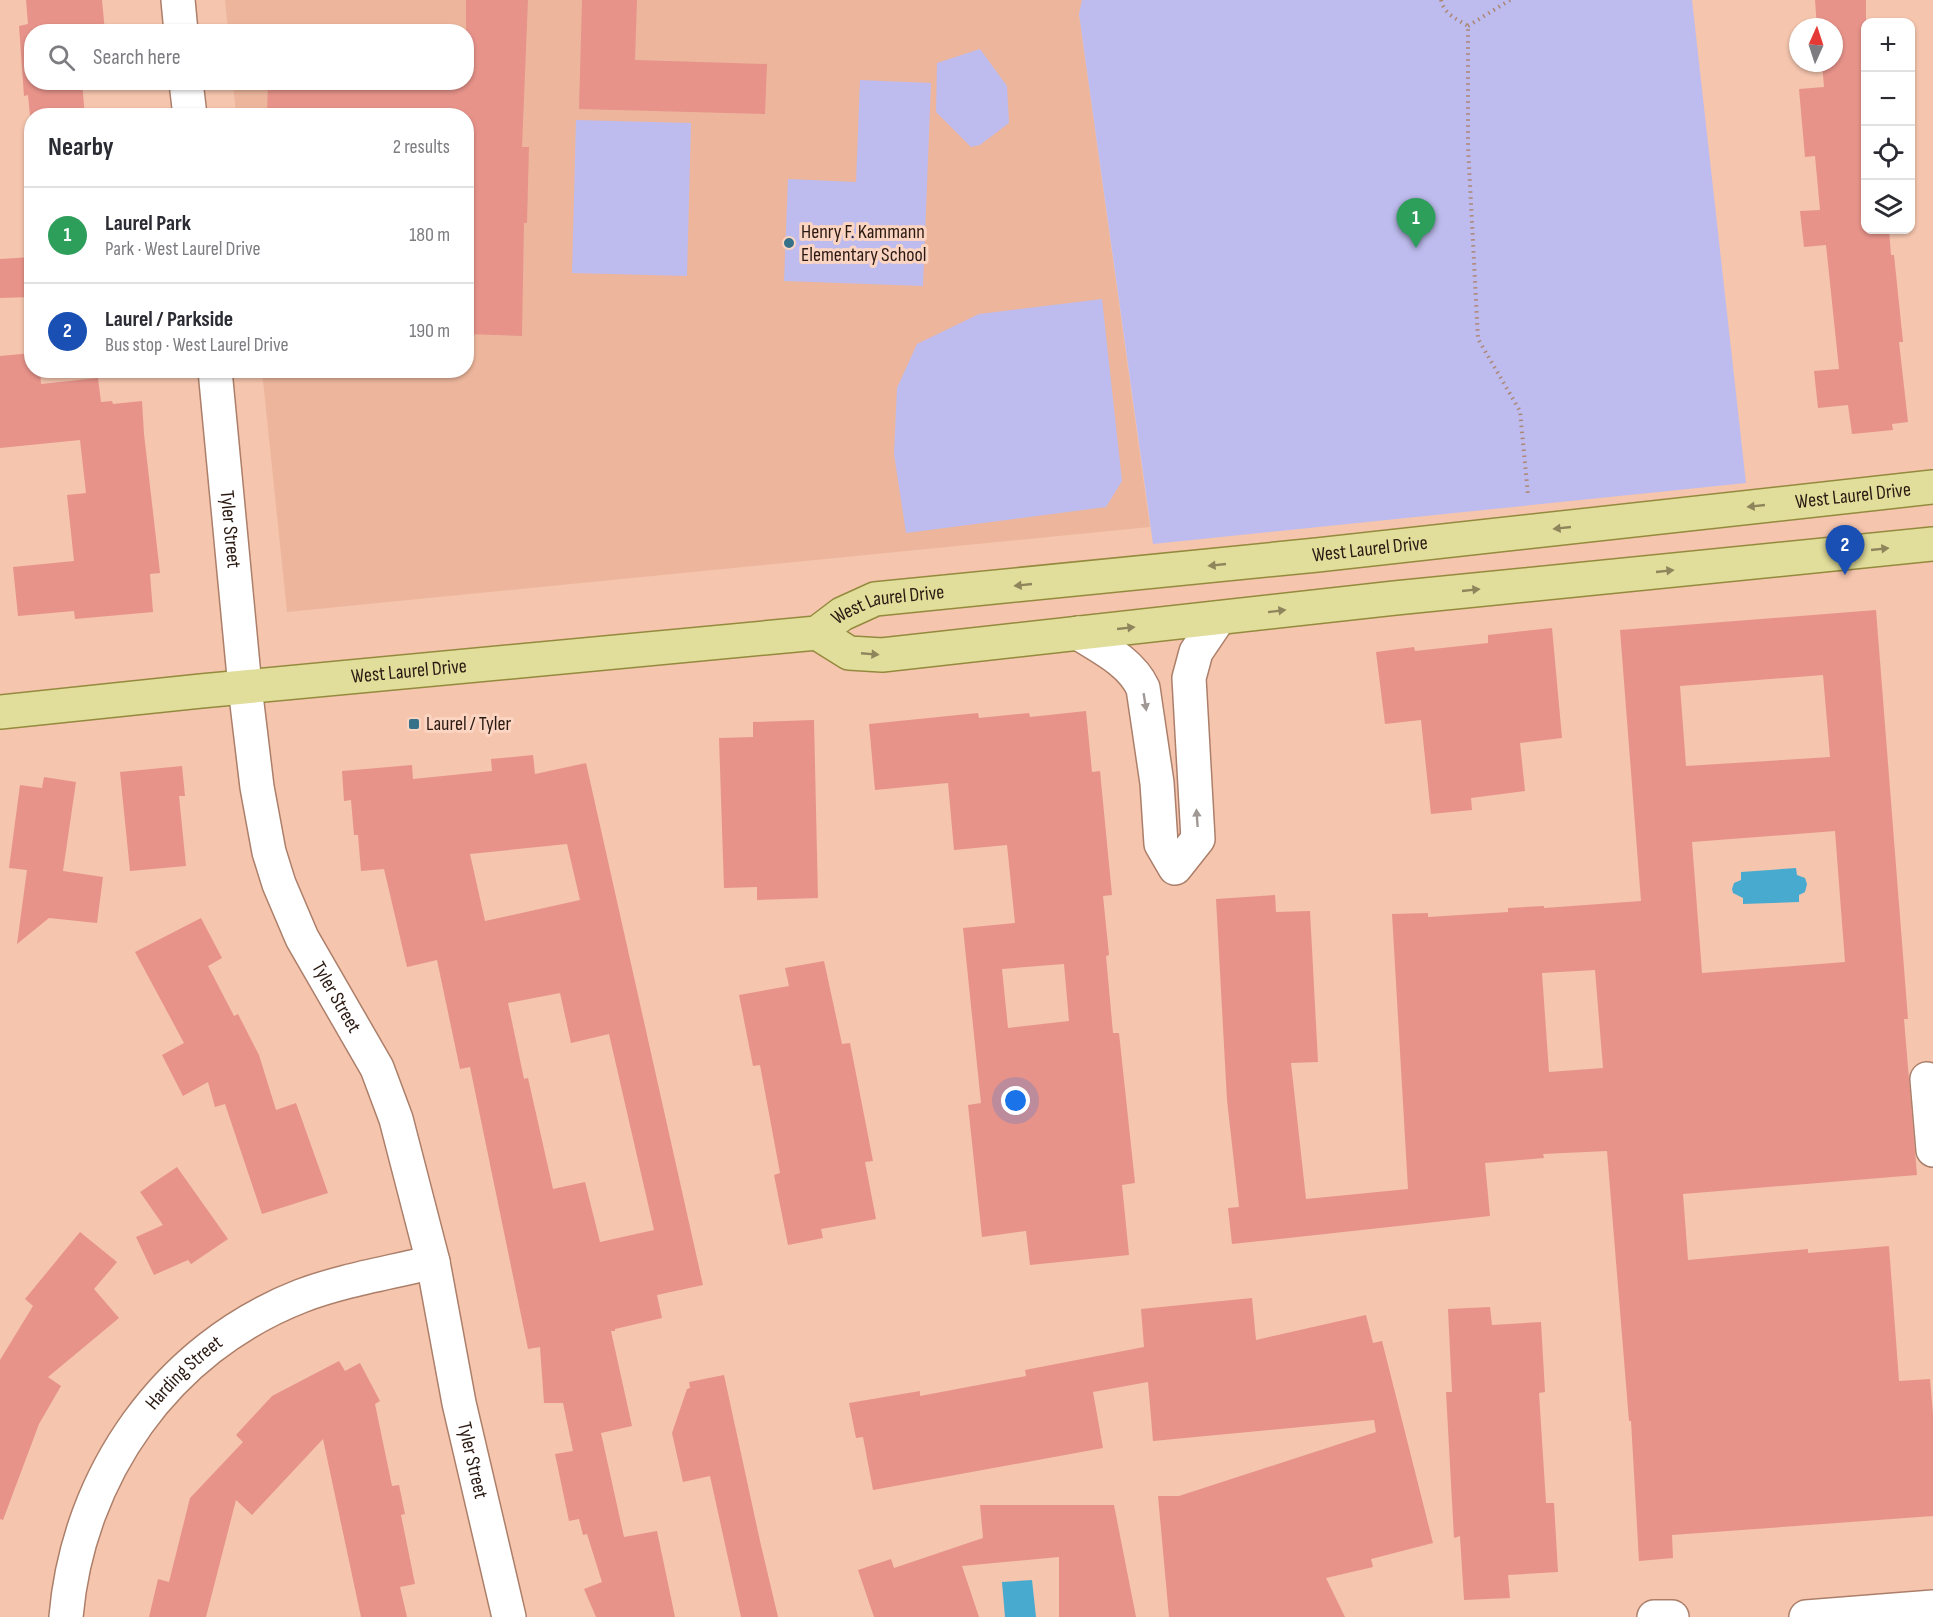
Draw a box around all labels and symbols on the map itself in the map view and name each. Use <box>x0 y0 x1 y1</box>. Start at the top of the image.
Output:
north arrow <box>1789 18 1843 72</box>
pin: 1 <box>1396 198 1436 248</box>
place label: Henry F. Kammann Elementary School <box>801 220 927 267</box>
marker: Henry F. Kammann Elementary School <box>782 236 796 250</box>
street label: West Laurel Drive <box>1794 478 1912 514</box>
street label: Tyler Street <box>214 489 246 569</box>
one-way arrow <box>1746 502 1765 511</box>
one-way arrow <box>1552 523 1571 533</box>
pin: 2 <box>1826 526 1864 575</box>
street label: West Laurel Drive <box>1311 531 1429 567</box>
one-way arrow <box>1871 544 1890 554</box>
one-way arrow <box>1207 560 1226 570</box>
one-way arrow <box>1656 566 1675 576</box>
street label: West Laurel Drive <box>827 580 945 630</box>
one-way arrow <box>1013 580 1032 590</box>
one-way arrow <box>1462 585 1481 595</box>
one-way arrow <box>1268 606 1287 616</box>
one-way arrow <box>1117 623 1136 633</box>
one-way arrow <box>860 649 879 659</box>
street label: West Laurel Drive <box>350 654 468 689</box>
one-way arrow <box>1140 693 1149 712</box>
place label: Laurel / Tyler <box>426 712 512 736</box>
marker: Laurel / Tyler <box>407 717 421 731</box>
one-way arrow <box>1192 808 1202 827</box>
street label: Tyler Street <box>306 958 366 1037</box>
your location <box>1001 1086 1030 1115</box>
street label: Harding Street <box>140 1330 227 1415</box>
street label: Tyler Street <box>452 1420 493 1501</box>

